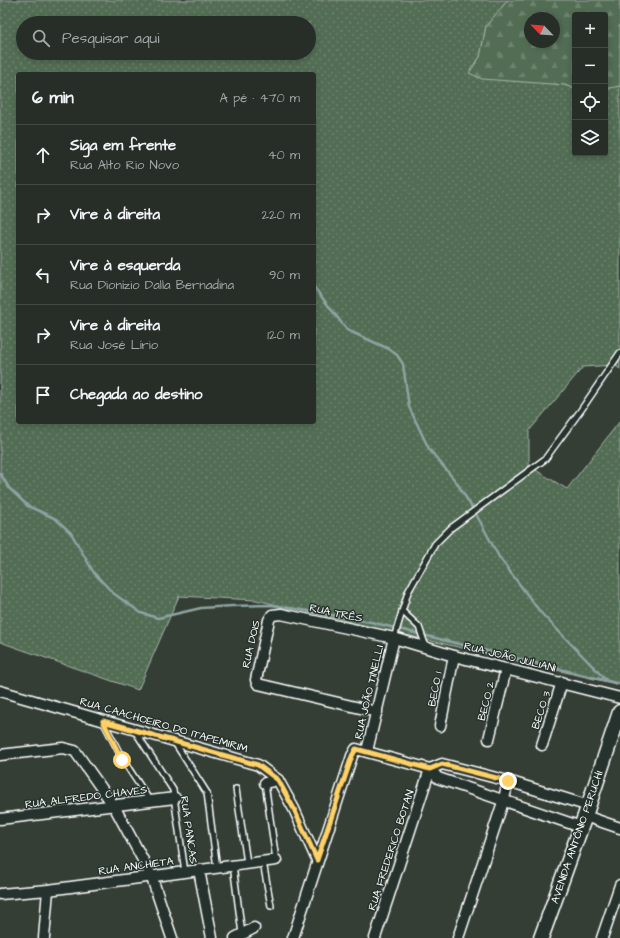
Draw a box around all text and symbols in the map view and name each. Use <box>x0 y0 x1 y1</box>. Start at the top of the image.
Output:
north arrow <box>524 12 560 48</box>
map controls <box>572 12 608 156</box>
button: + <box>572 12 608 48</box>
search box <box>16 16 316 60</box>
icon: search <box>30 27 52 49</box>
text: Pesquisar aqui <box>62 28 159 49</box>
button: − <box>572 48 608 84</box>
button: locate <box>572 84 608 120</box>
text: 6 min <box>32 86 74 110</box>
text: A pé · 470 m <box>220 89 300 107</box>
button: layers <box>572 120 608 156</box>
text: Siga em frente <box>70 135 176 156</box>
icon: ahead <box>32 144 54 166</box>
text: 40 m <box>268 146 300 164</box>
text: Rua Alto Rio Novo <box>70 156 179 174</box>
icon: right <box>32 204 54 226</box>
text: Vire à direita <box>70 204 160 225</box>
text: 220 m <box>262 206 300 224</box>
text: Vire à esquerda <box>70 255 180 276</box>
icon: left <box>32 264 54 286</box>
text: 90 m <box>269 266 300 284</box>
text: Rua Dionízio Dalla Bernadina <box>70 276 234 294</box>
text: Vire à direita <box>70 315 160 336</box>
icon: right <box>32 324 54 346</box>
text: 120 m <box>267 326 300 344</box>
text: Rua José Lírio <box>70 336 158 354</box>
icon: arrive <box>32 384 54 406</box>
text: Chegada ao destino <box>70 384 203 405</box>
street label: RUA TRÊS <box>308 600 364 626</box>
street label: RUA DOIS <box>238 619 264 669</box>
street label: RUA JOÃO JULIANI <box>462 638 558 676</box>
street label: RUA JOÃO TINELLI <box>351 643 387 741</box>
street label: BECO 1 <box>424 670 446 708</box>
street label: BECO 2 <box>474 679 498 722</box>
street label: BECO 3 <box>528 689 554 731</box>
street label: RUA CAACHOEIRO DO ITAPEMIRIM <box>78 694 250 756</box>
route start <box>113 751 131 769</box>
street label: AVENIDA ANTÔNIO PERUCHI <box>547 768 607 906</box>
route end <box>499 772 517 790</box>
street label: RUA ALFREDO CHAVES <box>24 782 148 812</box>
street label: RUA FREDERICO BOTAN <box>364 788 418 912</box>
street label: RUA PANCAS <box>177 795 201 865</box>
street label: RUA ANCHIETA <box>97 853 175 879</box>

